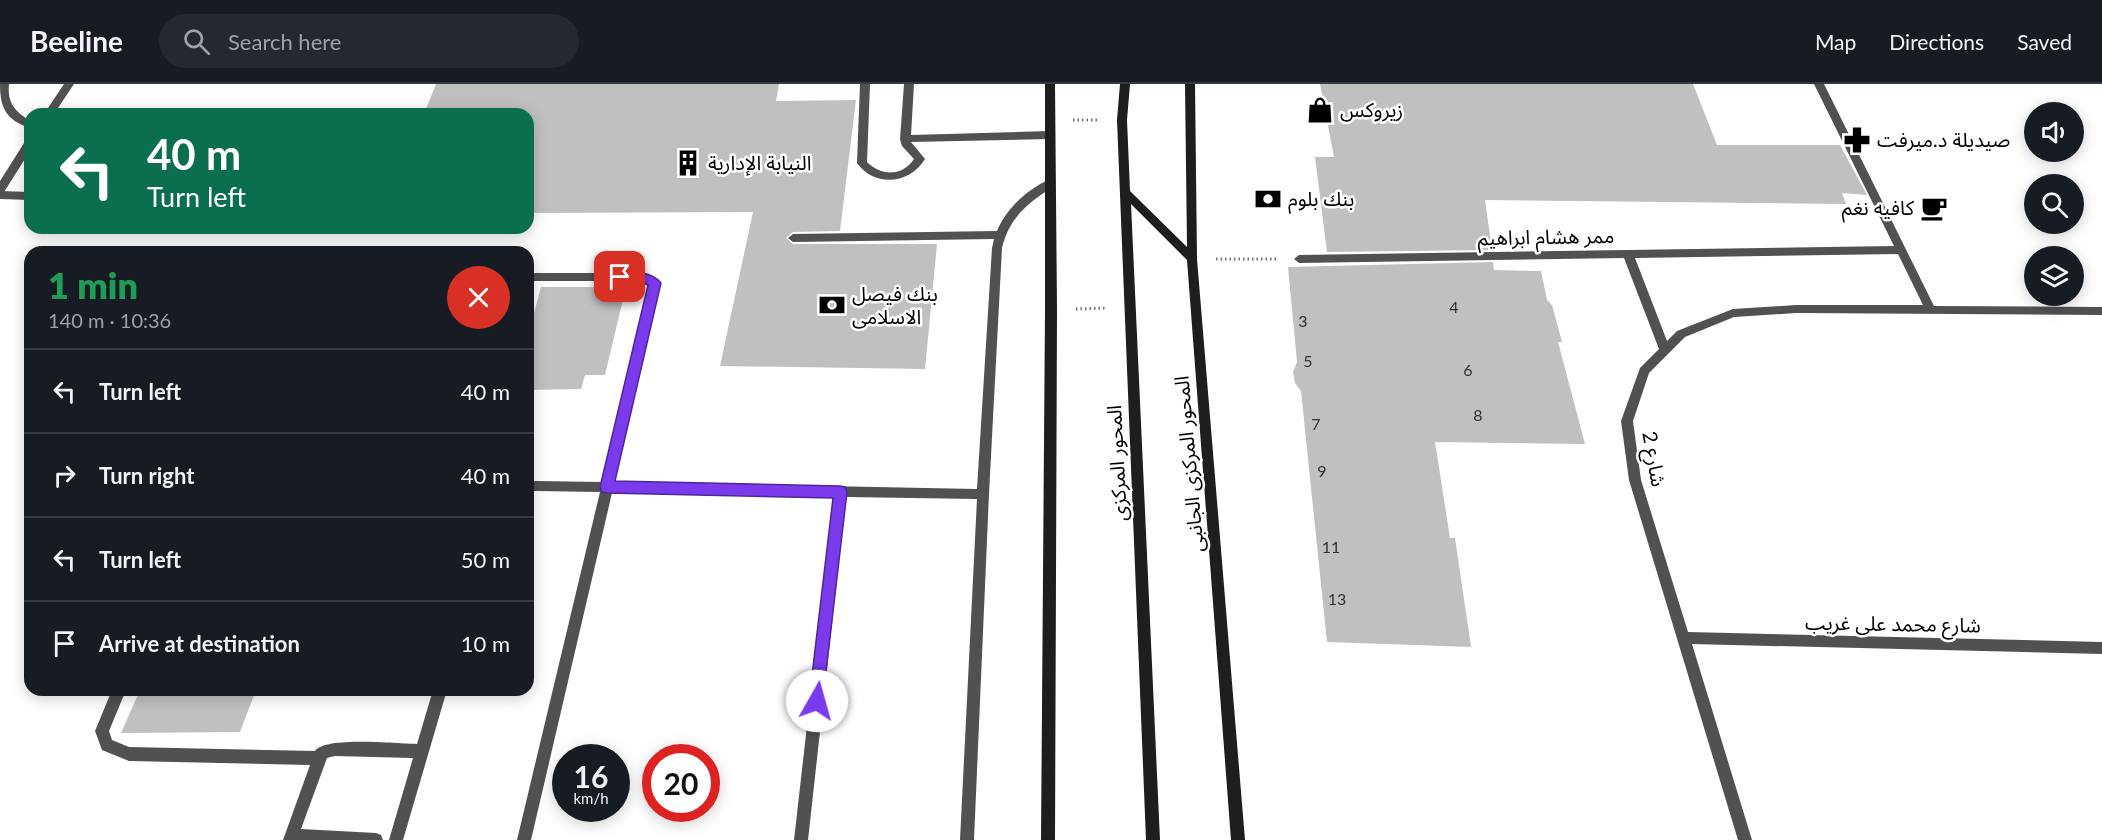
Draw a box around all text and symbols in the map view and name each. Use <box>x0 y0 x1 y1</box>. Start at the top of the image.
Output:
search box <box>159 14 579 68</box>
text: Beeline <box>30 24 123 58</box>
icon: search <box>180 25 213 58</box>
text: Search here <box>228 28 341 55</box>
text: Map <box>1815 29 1856 54</box>
text: Directions <box>1889 29 1984 54</box>
text: Saved <box>2017 29 2072 54</box>
shop icon: زيروكس <box>1305 95 1335 125</box>
place label: زيروكس <box>1340 97 1403 122</box>
map controls <box>2024 102 2084 306</box>
button: sound <box>2024 102 2084 162</box>
pharmacy icon: صيديلة د.ميرفت <box>1842 125 1872 155</box>
place label: صيديلة د.ميرفت <box>1877 127 2010 152</box>
text: 40 m <box>147 129 241 179</box>
icon: left <box>48 132 126 210</box>
building icon: النيابة الإدارية <box>673 148 703 178</box>
place label: النيابة الإدارية <box>708 150 811 176</box>
button: search <box>2024 174 2084 234</box>
text: Turn left <box>147 180 246 213</box>
bank icon: بنك بلوم <box>1253 184 1283 214</box>
place label: بنك بلوم <box>1288 186 1354 214</box>
cafe icon: كافيه نغم <box>1919 193 1949 223</box>
place label: كافيه نغم <box>1842 195 1915 223</box>
street label: ممر هشام ابراهيم <box>1477 223 1615 253</box>
button: layers <box>2024 246 2084 306</box>
pin <box>594 251 645 302</box>
icon: arrive <box>603 260 636 293</box>
text: 1 min <box>48 263 138 307</box>
button: close <box>447 266 510 329</box>
place label: بنك فيصل الاسلامى <box>852 281 938 329</box>
bank icon: بنك فيصل الاسلامى <box>817 290 847 320</box>
house number: 4 <box>1449 297 1459 316</box>
text: 140 m · 10:36 <box>48 308 171 332</box>
house number: 3 <box>1298 311 1308 330</box>
house number: 5 <box>1303 351 1313 370</box>
house number: 6 <box>1463 360 1473 379</box>
icon: left <box>48 375 81 408</box>
street label: المحور المركزى الجانبى <box>1168 375 1209 553</box>
text: Turn left <box>99 378 181 405</box>
text: 40 m <box>461 378 510 405</box>
street label: المحور المركزى <box>1101 404 1132 522</box>
house number: 8 <box>1473 405 1483 424</box>
house number: 7 <box>1311 414 1321 433</box>
street label: شارع 2 <box>1634 429 1672 489</box>
icon: right <box>48 459 81 492</box>
house number: 9 <box>1317 461 1327 480</box>
text: Turn right <box>99 462 194 489</box>
text: 40 m <box>461 462 510 489</box>
house number: 11 <box>1322 537 1340 556</box>
icon: left <box>48 543 81 576</box>
text: Turn left <box>99 546 181 573</box>
text: 50 m <box>461 546 510 573</box>
house number: 13 <box>1328 589 1346 608</box>
street label: شارع محمد على غريب <box>1805 609 1981 641</box>
icon: arrive <box>48 627 81 660</box>
text: Arrive at destination <box>99 630 300 657</box>
text: 10 m <box>461 630 510 657</box>
position arrow <box>785 669 849 733</box>
speed limit sign: 20 <box>642 744 720 822</box>
text: 16 <box>574 758 608 794</box>
text: km/h <box>573 789 609 807</box>

